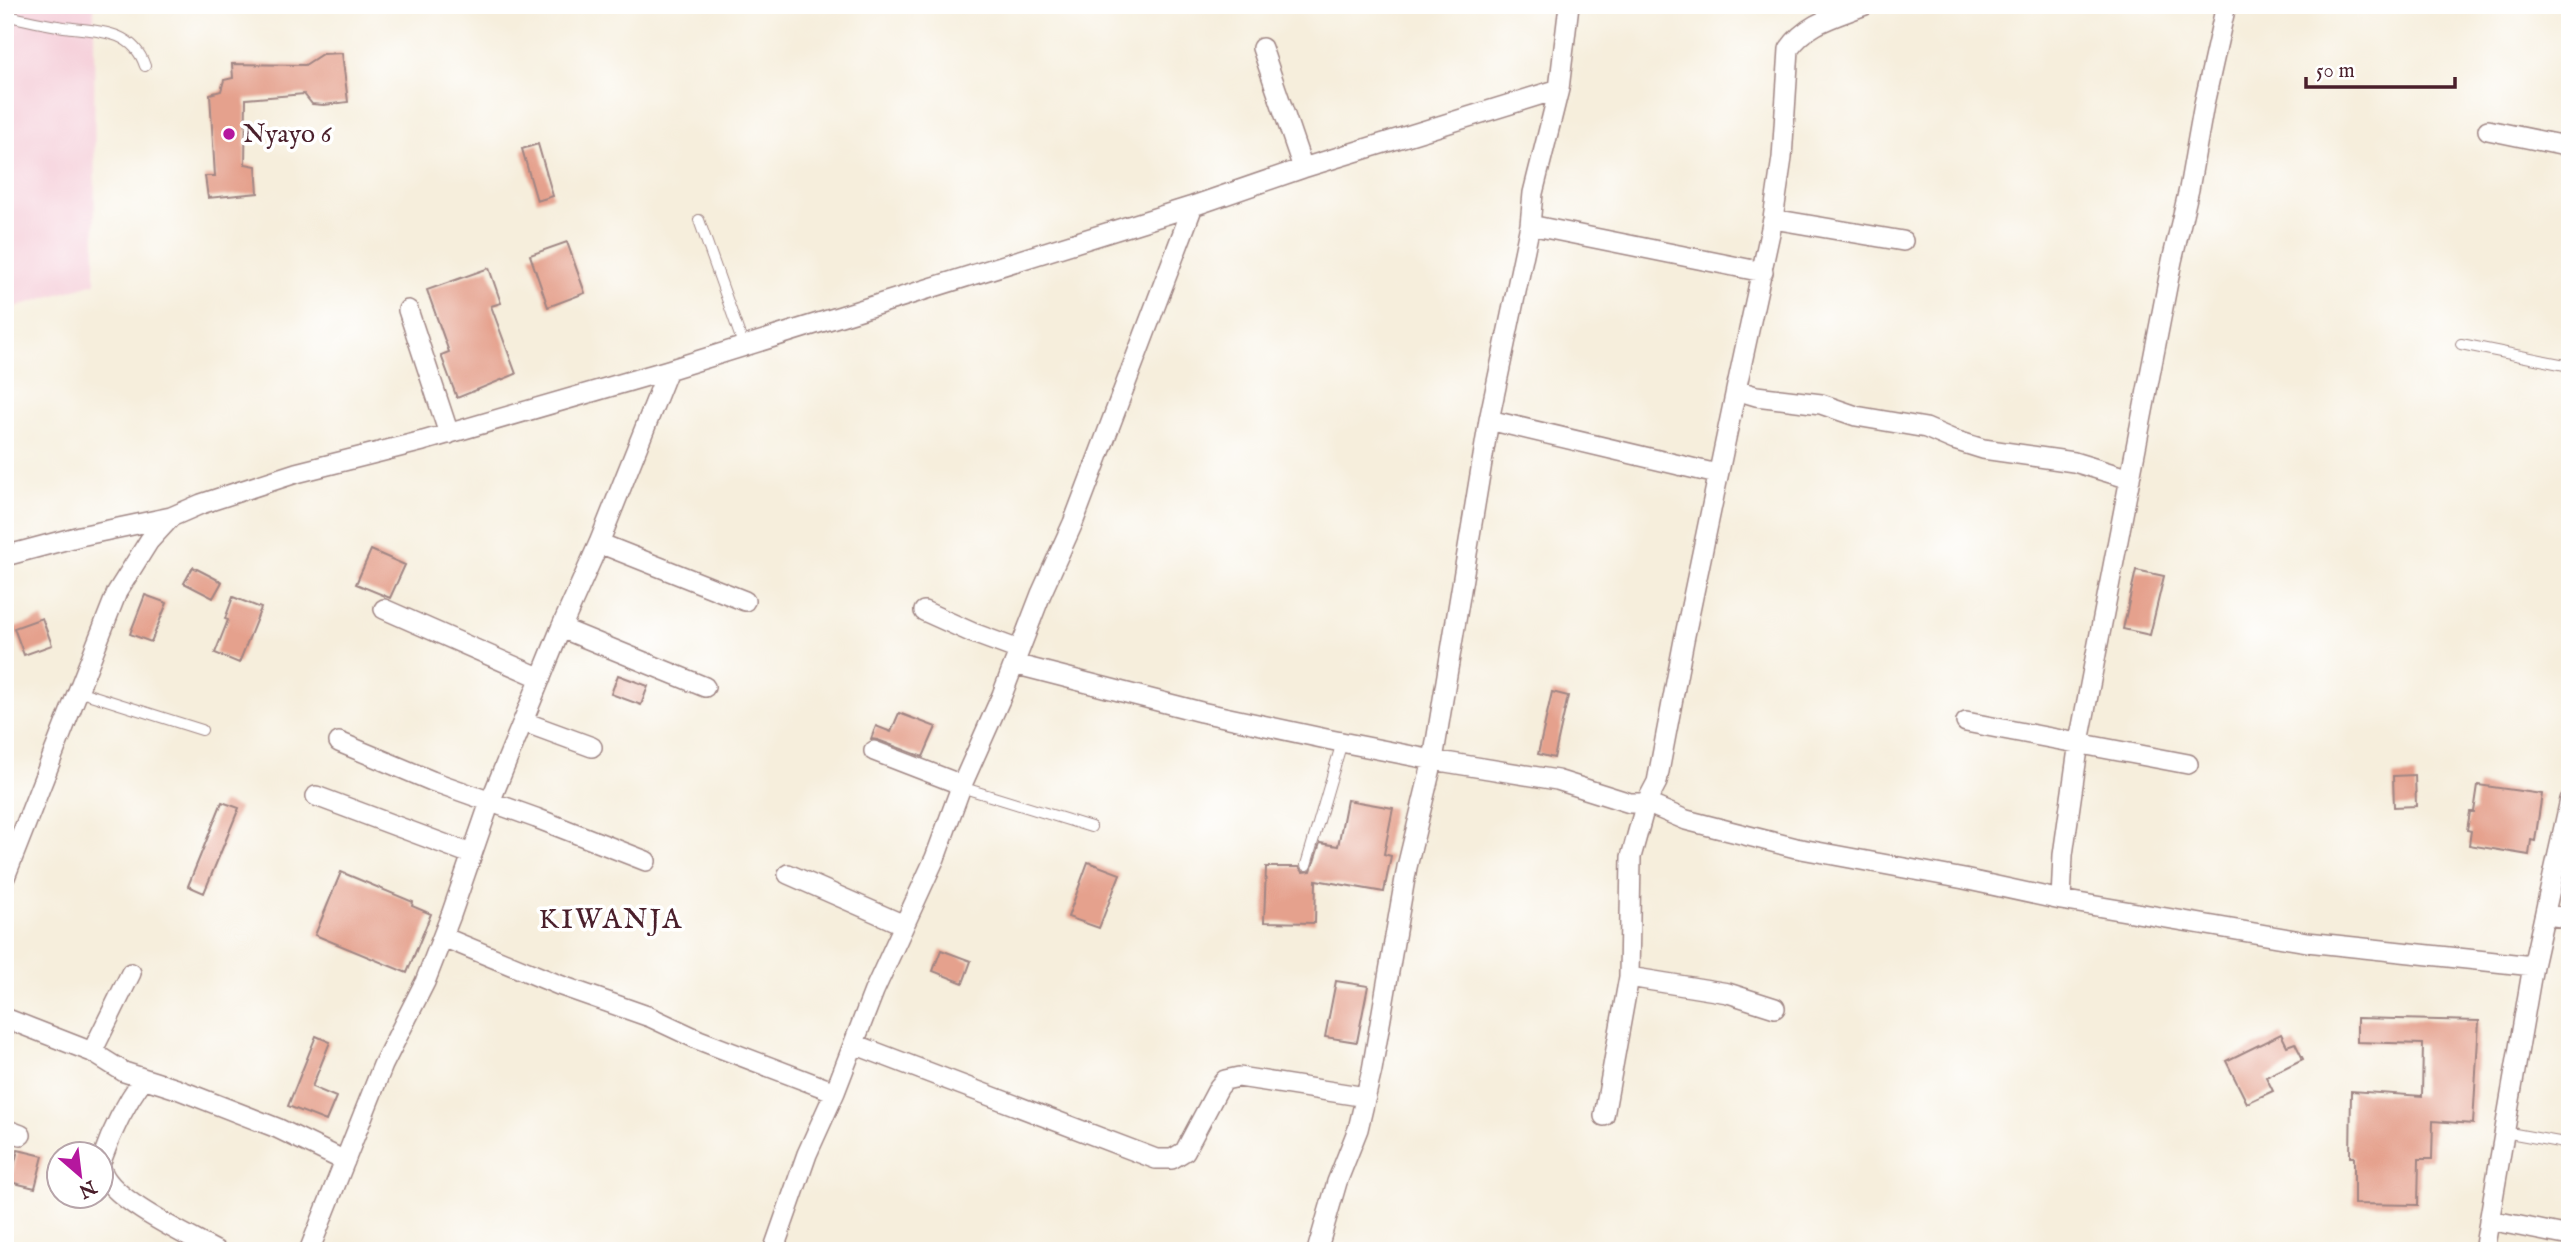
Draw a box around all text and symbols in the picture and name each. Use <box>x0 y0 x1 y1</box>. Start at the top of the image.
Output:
scale bar <box>2306 46 2454 90</box>
text: 50 m <box>2316 58 2355 85</box>
place label: Nyayo 6 <box>243 118 333 151</box>
marker: Nyayo 6 <box>221 126 237 142</box>
district label: KIWANJA <box>539 903 683 938</box>
north arrow <box>46 1140 116 1210</box>
text: N <box>74 1173 101 1203</box>

